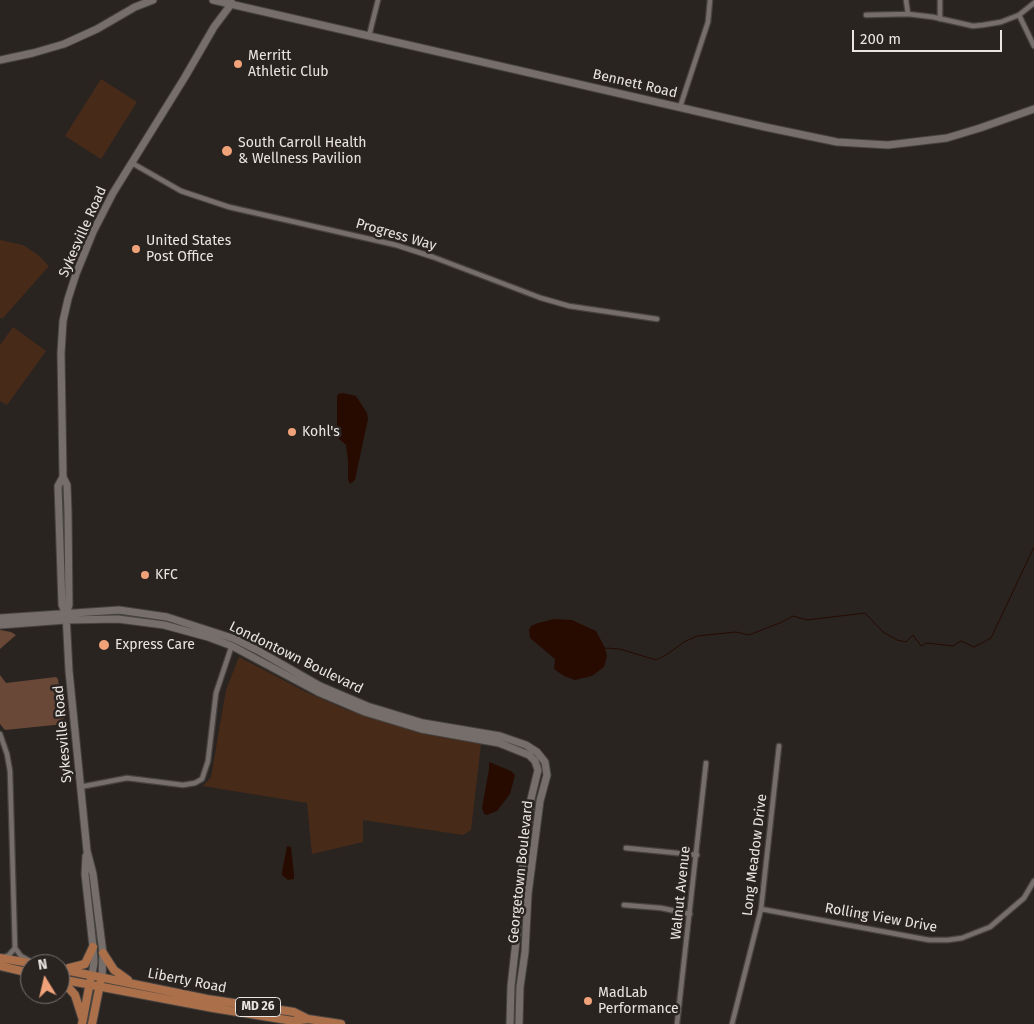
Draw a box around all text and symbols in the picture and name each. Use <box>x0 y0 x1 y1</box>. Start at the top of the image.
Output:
scale bar <box>854 20 1004 52</box>
text: 200 m <box>860 30 901 48</box>
place label: Merritt Athletic Club <box>248 48 329 80</box>
marker: Merritt Athletic Club <box>232 58 244 70</box>
street label: Bennett Road <box>591 66 679 102</box>
place label: South Carroll Health & Wellness Pavilion <box>238 135 367 168</box>
marker: South Carroll Health & Wellness Pavilion <box>220 144 234 158</box>
street label: Sykesville Road <box>55 184 111 280</box>
street label: Progress Way <box>354 215 438 255</box>
place label: United States Post Office <box>146 233 231 266</box>
marker: United States Post Office <box>130 243 142 255</box>
place label: Kohl's <box>302 424 340 440</box>
marker: Kohl's <box>286 426 298 438</box>
place label: KFC <box>155 567 178 583</box>
marker: KFC <box>139 569 151 581</box>
street label: Londontown Boulevard <box>226 618 366 698</box>
place label: Express Care <box>115 637 195 653</box>
marker: Express Care <box>97 638 111 652</box>
street label: Sykesville Road <box>50 684 76 784</box>
street label: Long Meadow Drive <box>739 793 771 917</box>
street label: Georgetown Boulevard <box>505 800 537 944</box>
street label: Walnut Avenue <box>668 845 694 941</box>
street label: Rolling View Drive <box>824 900 938 936</box>
north arrow <box>20 954 70 1004</box>
text: N <box>37 956 49 974</box>
street label: Liberty Road <box>146 965 228 997</box>
place label: MadLab Performance <box>598 985 679 1018</box>
marker: MadLab Performance <box>582 995 594 1007</box>
road number: MD 26 <box>236 998 280 1016</box>

